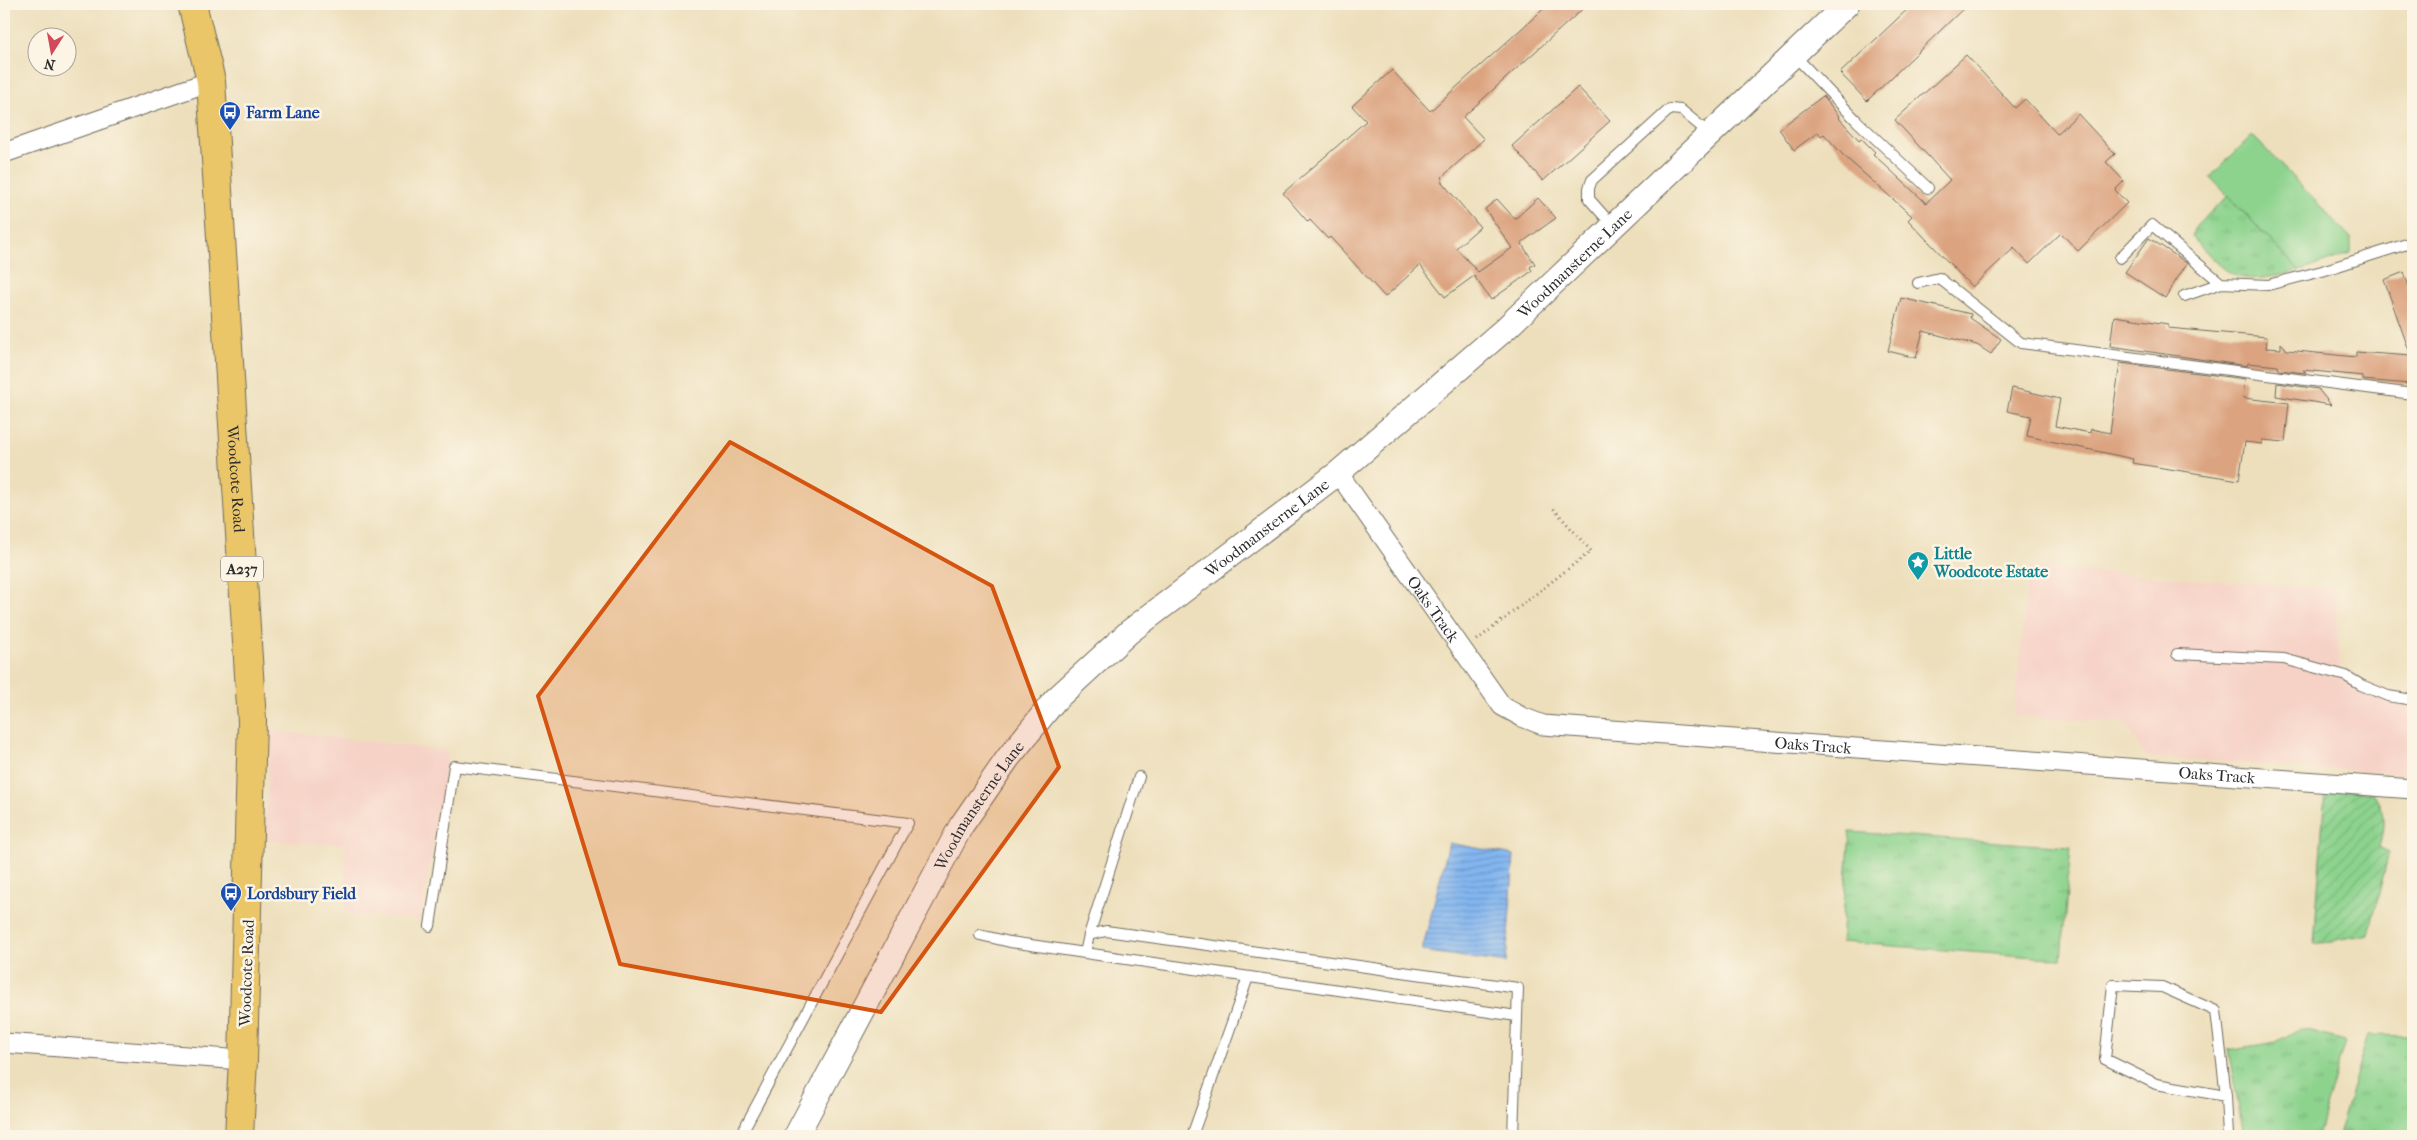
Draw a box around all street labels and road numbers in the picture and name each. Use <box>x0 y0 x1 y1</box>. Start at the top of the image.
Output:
street label: Woodmansterne Lane <box>1513 204 1636 323</box>
street label: Woodcote Road <box>223 424 249 533</box>
street label: Woodmansterne Lane <box>1200 474 1333 581</box>
road number: A237 <box>221 556 263 582</box>
street label: Oaks Track <box>1403 572 1463 647</box>
street label: Oaks Track <box>1774 733 1853 758</box>
street label: Woodmansterne Lane <box>930 737 1028 874</box>
street label: Oaks Track <box>2178 763 2257 787</box>
street label: Woodcote Road <box>235 919 258 1028</box>

